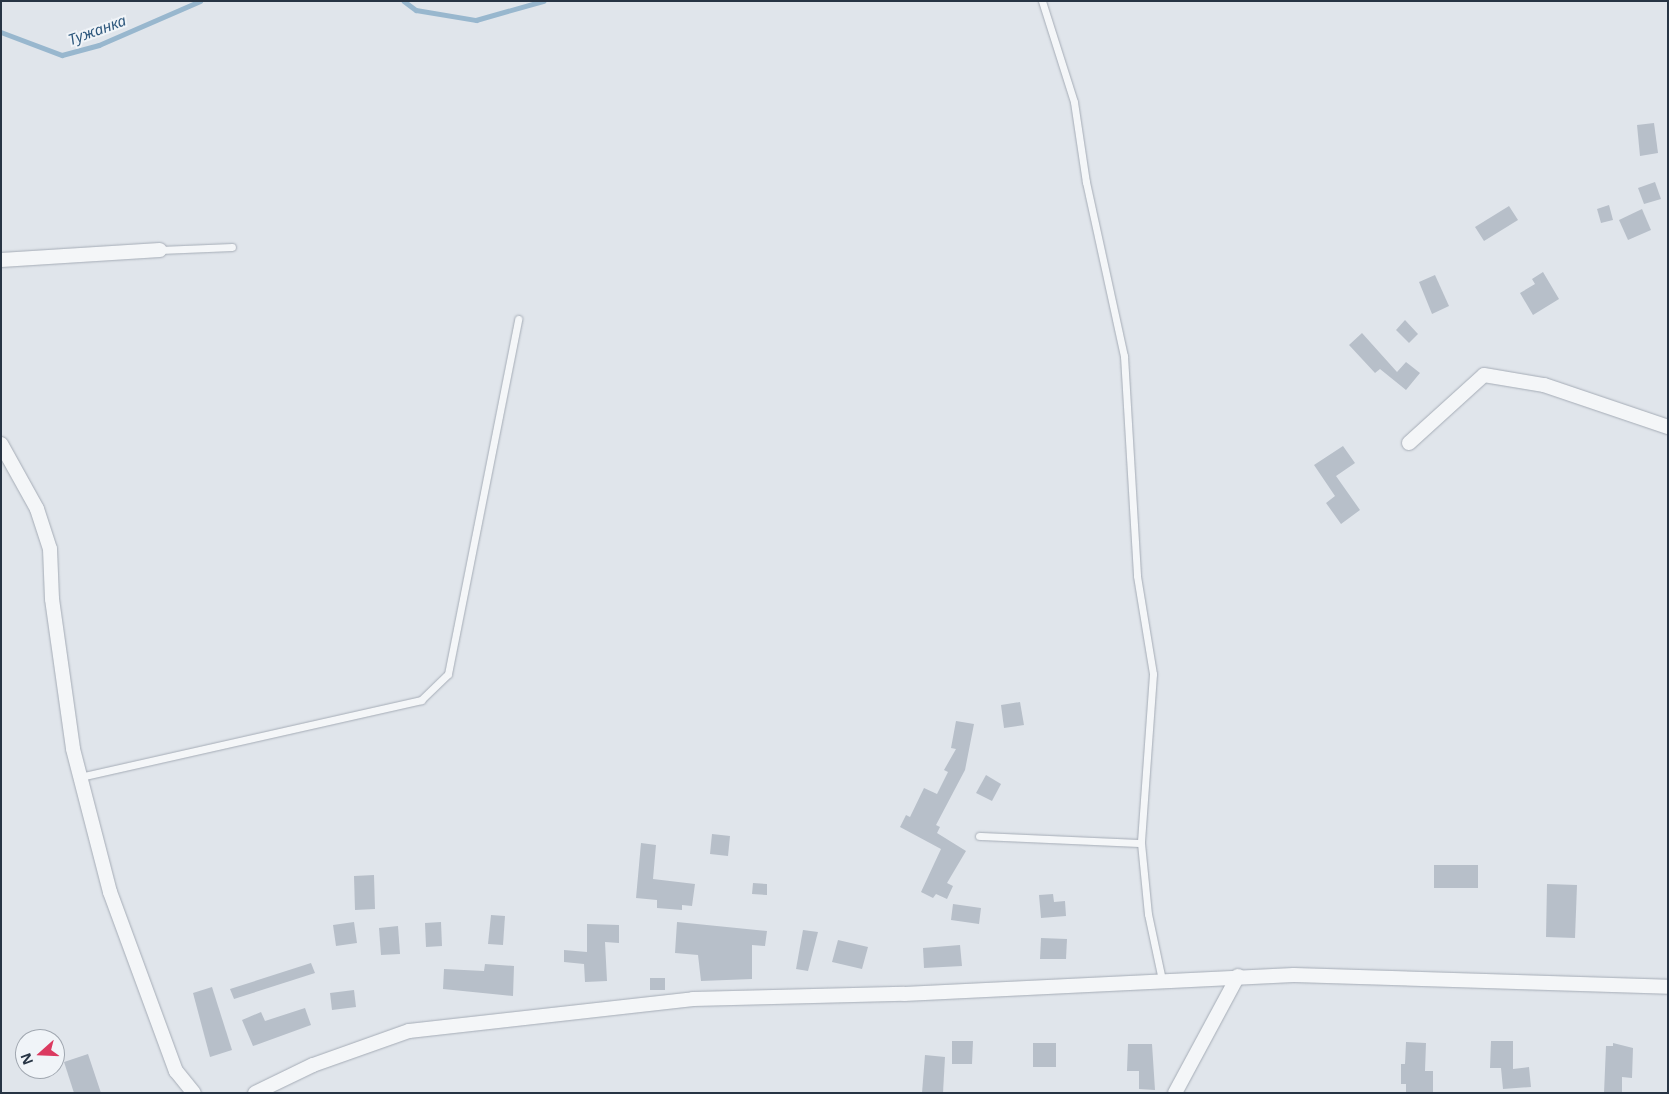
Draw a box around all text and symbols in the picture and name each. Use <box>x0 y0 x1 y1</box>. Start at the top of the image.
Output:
water label: Тужанка <box>65 11 129 49</box>
north arrow <box>15 1029 65 1079</box>
text: N <box>16 1050 37 1068</box>

